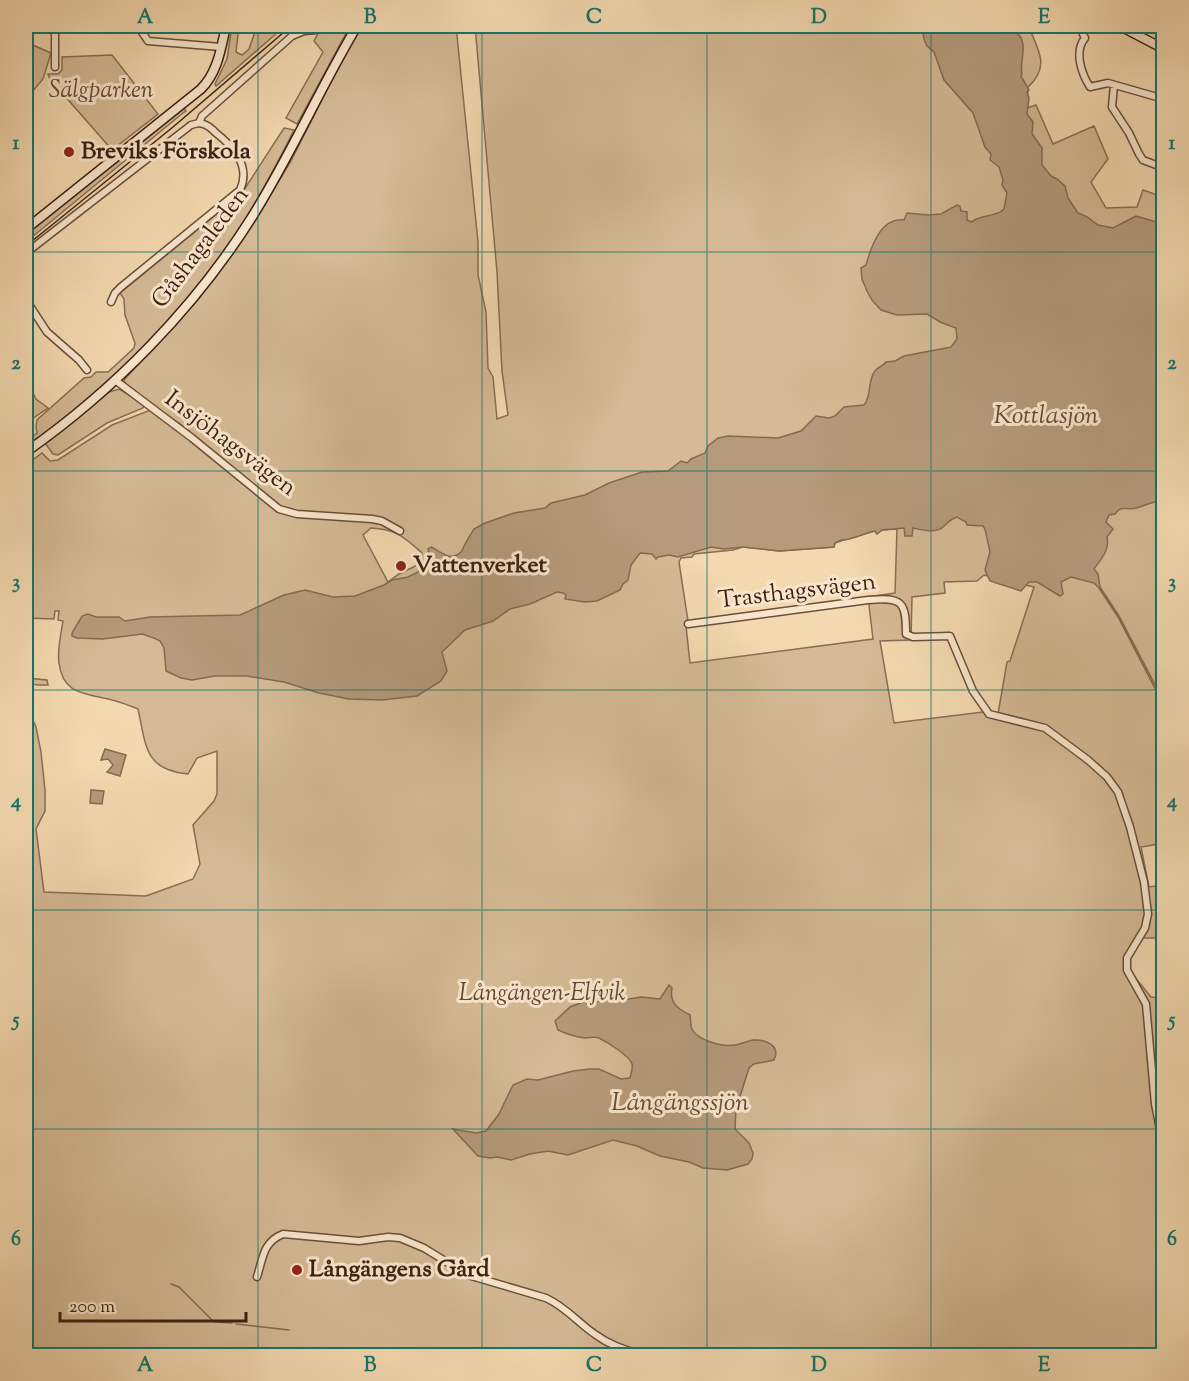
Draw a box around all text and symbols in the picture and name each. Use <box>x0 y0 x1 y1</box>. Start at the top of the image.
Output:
text: A <box>137 4 154 33</box>
text: B <box>364 4 377 33</box>
text: C <box>586 4 602 33</box>
text: D <box>811 4 827 33</box>
text: E <box>1038 4 1051 33</box>
park label: Sälgparken <box>49 74 154 108</box>
text: 1 <box>13 130 20 159</box>
text: 1 <box>1169 130 1176 159</box>
place label: Breviks Förskola <box>81 135 252 169</box>
marker: Breviks Förskola <box>62 145 76 159</box>
street label: Gåshagaleden <box>144 180 258 316</box>
text: 2 <box>11 350 21 379</box>
text: 2 <box>1167 350 1177 379</box>
street label: Insjöhagsvägen <box>157 383 303 505</box>
water label: Kottlasjön <box>993 398 1099 435</box>
place label: Vattenverket <box>413 549 547 583</box>
marker: Vattenverket <box>394 559 408 573</box>
street label: Trasthagsvägen <box>716 565 878 619</box>
text: 3 <box>12 569 20 598</box>
text: 3 <box>1168 569 1176 598</box>
text: 4 <box>10 788 21 817</box>
text: 4 <box>1166 788 1177 817</box>
park label: Långängen-Elfvik <box>459 977 626 1011</box>
text: 5 <box>11 1007 20 1036</box>
text: 5 <box>1167 1007 1176 1036</box>
water label: Långängssjön <box>611 1085 749 1122</box>
text: 6 <box>11 1226 21 1255</box>
text: 6 <box>1167 1226 1177 1255</box>
place label: Långängens Gård <box>309 1253 490 1287</box>
marker: Långängens Gård <box>290 1263 304 1277</box>
scale bar <box>60 1285 246 1323</box>
text: 200 m <box>69 1295 115 1321</box>
text: A <box>137 1352 154 1381</box>
text: B <box>364 1352 377 1381</box>
text: C <box>586 1352 602 1381</box>
text: D <box>811 1352 827 1381</box>
text: E <box>1038 1352 1051 1381</box>

